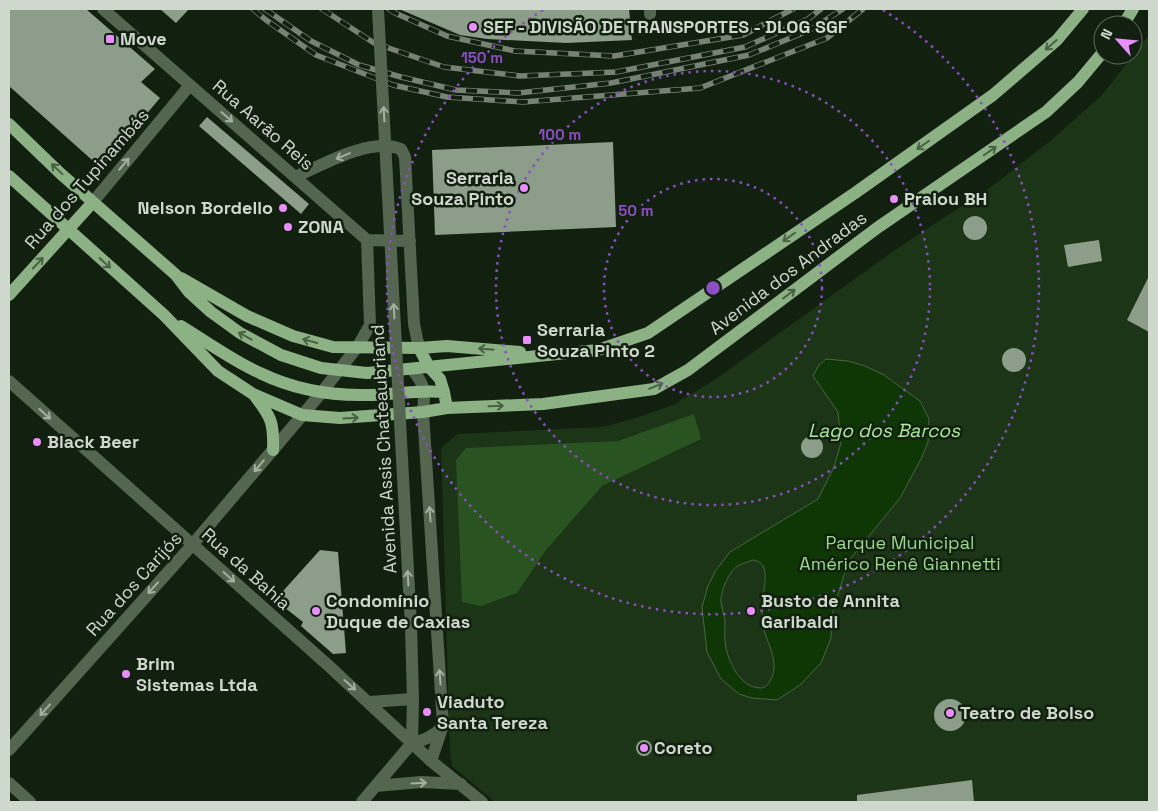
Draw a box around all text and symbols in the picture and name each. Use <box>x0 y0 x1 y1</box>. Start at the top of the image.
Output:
place label: SEF - DIVISÃO DE TRANSPORTES - DLOG SGF <box>483 15 848 38</box>
north arrow <box>1093 15 1143 65</box>
marker: SEF - DIVISÃO DE TRANSPORTES - DLOG SGF <box>467 21 479 33</box>
text: N <box>1096 26 1117 42</box>
place label: Move <box>120 27 167 50</box>
marker: Move <box>104 33 116 45</box>
one-way arrow <box>1044 39 1057 51</box>
text: 150 m <box>461 48 503 67</box>
street label: Rua Aarão Reis <box>208 74 319 175</box>
street label: Rua dos Tupinambás <box>20 104 154 253</box>
one-way arrow <box>379 106 388 122</box>
one-way arrow <box>221 111 234 123</box>
text: 100 m <box>539 125 581 144</box>
one-way arrow <box>916 140 930 150</box>
one-way arrow <box>982 146 996 156</box>
one-way arrow <box>336 152 351 162</box>
one-way arrow <box>119 158 130 171</box>
one-way arrow <box>50 163 63 175</box>
place label: Serraria Souza Pinto <box>411 166 515 210</box>
marker: Serraria Souza Pinto <box>518 182 530 194</box>
place label: Praiou BH <box>904 187 987 210</box>
marker: Praiou BH <box>888 193 900 205</box>
place label: Nelson Bordello <box>137 196 273 219</box>
text: 50 m <box>618 201 654 220</box>
marker: Nelson Bordello <box>277 202 289 214</box>
street label: Avenida dos Andradas <box>704 206 871 339</box>
place label: ZONA <box>298 215 344 238</box>
marker: ZONA <box>282 221 294 233</box>
one-way arrow <box>782 232 796 242</box>
one-way arrow <box>32 256 44 269</box>
one-way arrow <box>98 257 111 268</box>
centre of rings <box>704 279 722 297</box>
one-way arrow <box>782 289 796 299</box>
one-way arrow <box>390 303 399 319</box>
place label: Serraria Souza Pinto 2 <box>537 318 655 362</box>
street label: Avenida Assis Chateaubriand <box>365 324 402 574</box>
one-way arrow <box>238 331 253 341</box>
marker: Serraria Souza Pinto 2 <box>521 334 533 346</box>
one-way arrow <box>302 336 318 345</box>
one-way arrow <box>479 345 495 354</box>
one-way arrow <box>648 381 663 390</box>
one-way arrow <box>487 401 503 411</box>
one-way arrow <box>39 408 52 419</box>
one-way arrow <box>343 413 359 422</box>
water label: Lago dos Barcos <box>808 418 961 443</box>
place label: Black Beer <box>47 430 139 453</box>
marker: Black Beer <box>31 436 43 448</box>
one-way arrow <box>254 459 265 472</box>
one-way arrow <box>426 507 435 523</box>
street label: Rua da Bahia <box>197 523 296 615</box>
street label: Rua dos Carijós <box>81 527 186 641</box>
park label: Parque Municipal Américo Renê Giannetti <box>799 531 1001 575</box>
one-way arrow <box>223 571 236 583</box>
one-way arrow <box>404 571 413 587</box>
one-way arrow <box>147 582 159 595</box>
place label: Condomínio Duque de Caxias <box>326 589 470 633</box>
place label: Busto de Annita Garibaldi <box>761 589 901 633</box>
marker: Condomínio Duque de Caxias <box>310 605 322 617</box>
marker: Busto de Annita Garibaldi <box>745 605 757 617</box>
place label: Brim Sistemas Ltda <box>136 652 258 696</box>
marker: Brim Sistemas Ltda <box>120 668 132 680</box>
one-way arrow <box>436 669 445 685</box>
one-way arrow <box>344 679 357 691</box>
place label: Viaduto Santa Tereza <box>437 690 548 734</box>
place label: Teatro de Bolso <box>960 701 1094 724</box>
one-way arrow <box>39 703 51 716</box>
marker: Viaduto Santa Tereza <box>421 706 433 718</box>
marker: Teatro de Bolso <box>944 707 956 719</box>
place label: Coreto <box>654 736 712 759</box>
marker: Coreto <box>638 742 650 754</box>
one-way arrow <box>411 778 427 787</box>

